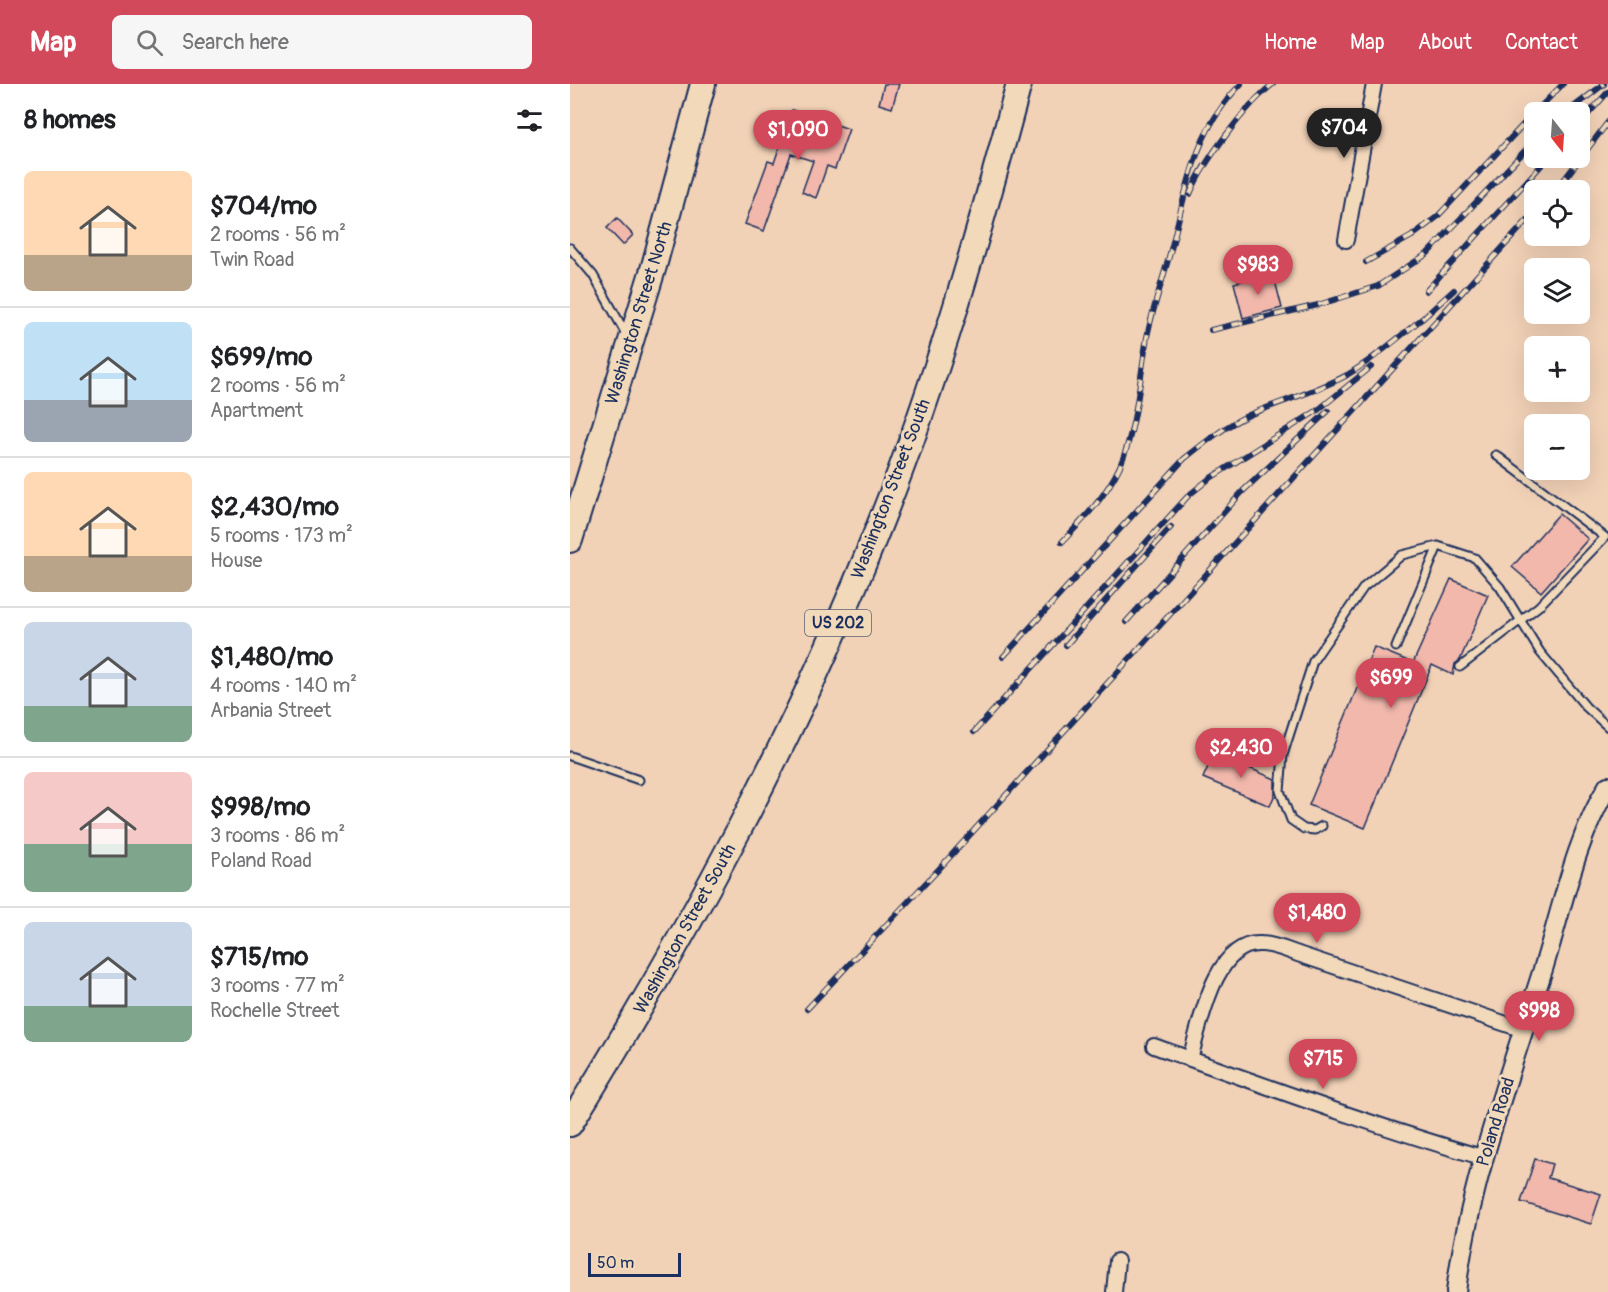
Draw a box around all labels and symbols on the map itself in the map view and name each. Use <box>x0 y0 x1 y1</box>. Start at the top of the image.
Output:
north arrow <box>1524 102 1590 168</box>
pin: $704 <box>1308 108 1380 159</box>
pin: $1,090 <box>749 110 847 161</box>
street label: Washington Street North <box>600 219 678 407</box>
pin: $983 <box>1222 245 1294 296</box>
street label: Washington Street South <box>846 396 936 582</box>
road number: US 202 <box>805 610 871 636</box>
pin: $699 <box>1355 658 1427 709</box>
pin: $2,430 <box>1192 728 1290 779</box>
street label: Washington Street South <box>629 840 741 1018</box>
pin: $1,480 <box>1268 893 1366 944</box>
pin: $998 <box>1503 991 1575 1042</box>
pin: $715 <box>1287 1039 1359 1090</box>
street label: Poland Road <box>1472 1075 1520 1169</box>
scale bar <box>588 1250 681 1278</box>

